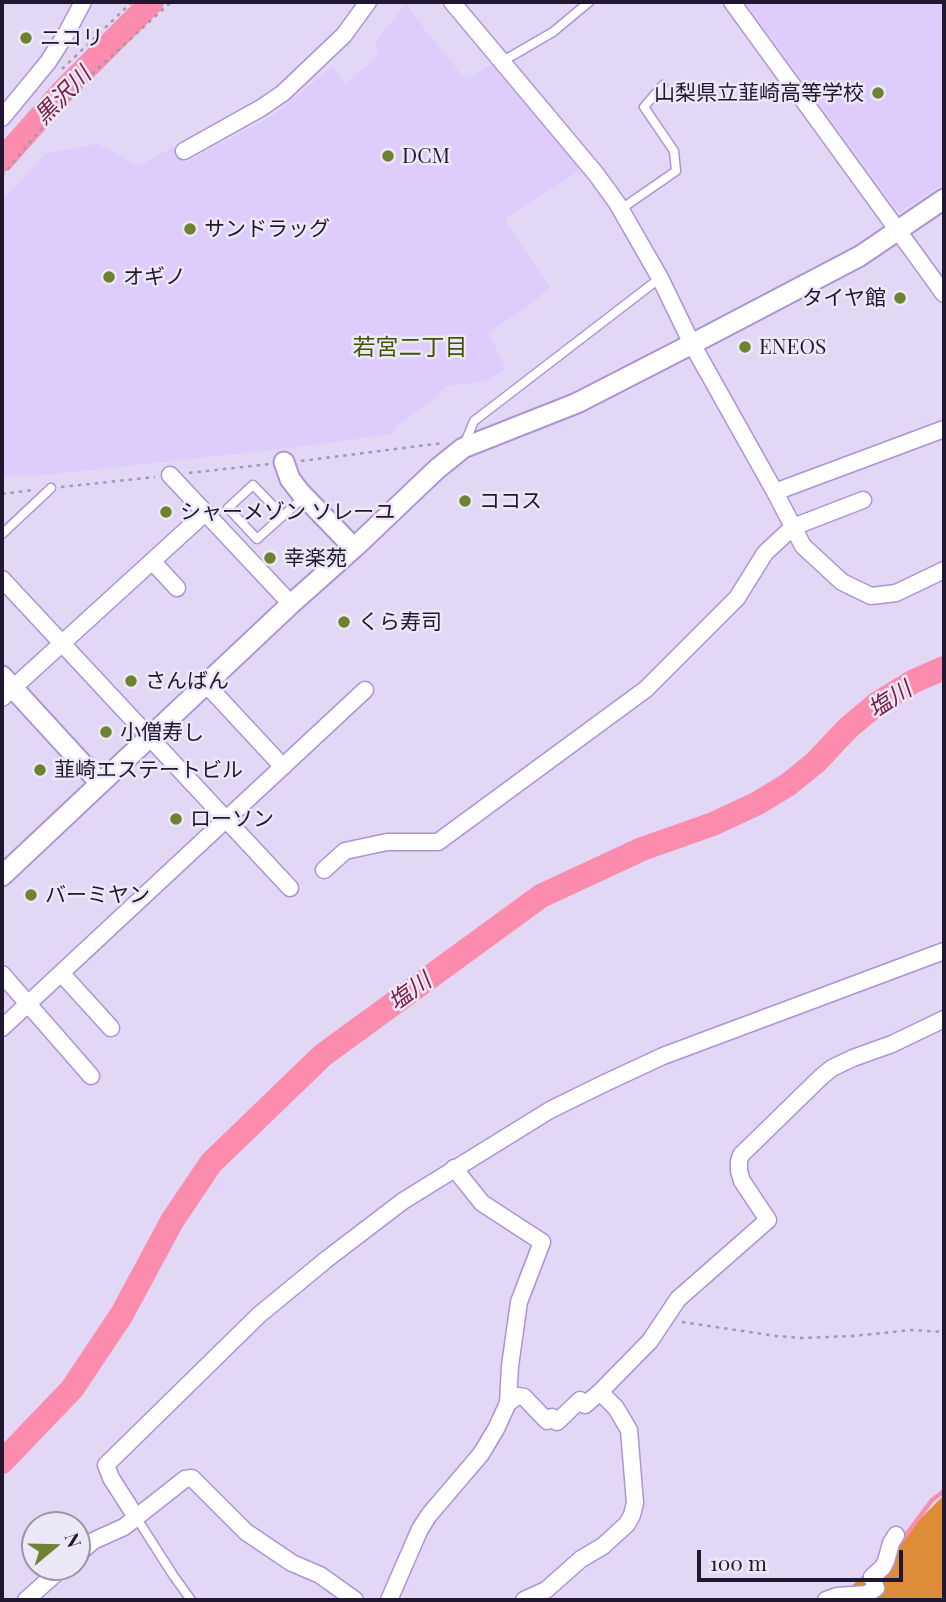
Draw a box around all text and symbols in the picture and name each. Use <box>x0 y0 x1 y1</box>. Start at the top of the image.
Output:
place label: ニコリ <box>40 25 103 51</box>
marker: ニコリ <box>18 30 34 46</box>
water label: 黒沢川 <box>29 62 97 130</box>
place label: 山梨県立韮崎高等学校 <box>654 80 864 106</box>
marker: 山梨県立韮崎高等学校 <box>870 85 886 101</box>
place label: DCM <box>402 143 450 169</box>
marker: DCM <box>380 148 396 164</box>
place label: サンドラッグ <box>204 216 330 242</box>
marker: サンドラッグ <box>182 221 198 237</box>
place label: オギノ <box>123 264 186 290</box>
marker: オギノ <box>101 269 117 285</box>
place label: タイヤ館 <box>802 285 886 311</box>
marker: タイヤ館 <box>892 290 908 306</box>
district label: 若宮二丁目 <box>353 334 467 362</box>
place label: ENEOS <box>759 334 826 360</box>
marker: ENEOS <box>737 339 753 355</box>
place label: ココス <box>479 488 542 514</box>
marker: ココス <box>457 493 473 509</box>
place label: シャーメゾン ソレーユ <box>180 499 395 525</box>
marker: シャーメゾン ソレーユ <box>158 504 174 520</box>
place label: 幸楽苑 <box>284 545 347 571</box>
marker: 幸楽苑 <box>262 550 278 566</box>
place label: くら寿司 <box>358 609 442 635</box>
marker: くら寿司 <box>336 614 352 630</box>
place label: さんばん <box>145 668 229 694</box>
marker: さんばん <box>123 673 139 689</box>
water label: 塩川 <box>863 676 917 724</box>
place label: 小僧寿し <box>120 719 204 745</box>
marker: 小僧寿し <box>98 724 114 740</box>
place label: 韮崎エステートビル <box>54 757 243 783</box>
marker: 韮崎エステートビル <box>32 762 48 778</box>
place label: ローソン <box>190 806 274 832</box>
marker: ローソン <box>168 811 184 827</box>
place label: バーミヤン <box>45 882 150 908</box>
marker: バーミヤン <box>23 887 39 903</box>
water label: 塩川 <box>383 967 437 1017</box>
north arrow <box>21 1511 91 1581</box>
text: N <box>59 1529 88 1551</box>
scale bar <box>701 1536 908 1580</box>
text: 100 m <box>710 1548 767 1576</box>

